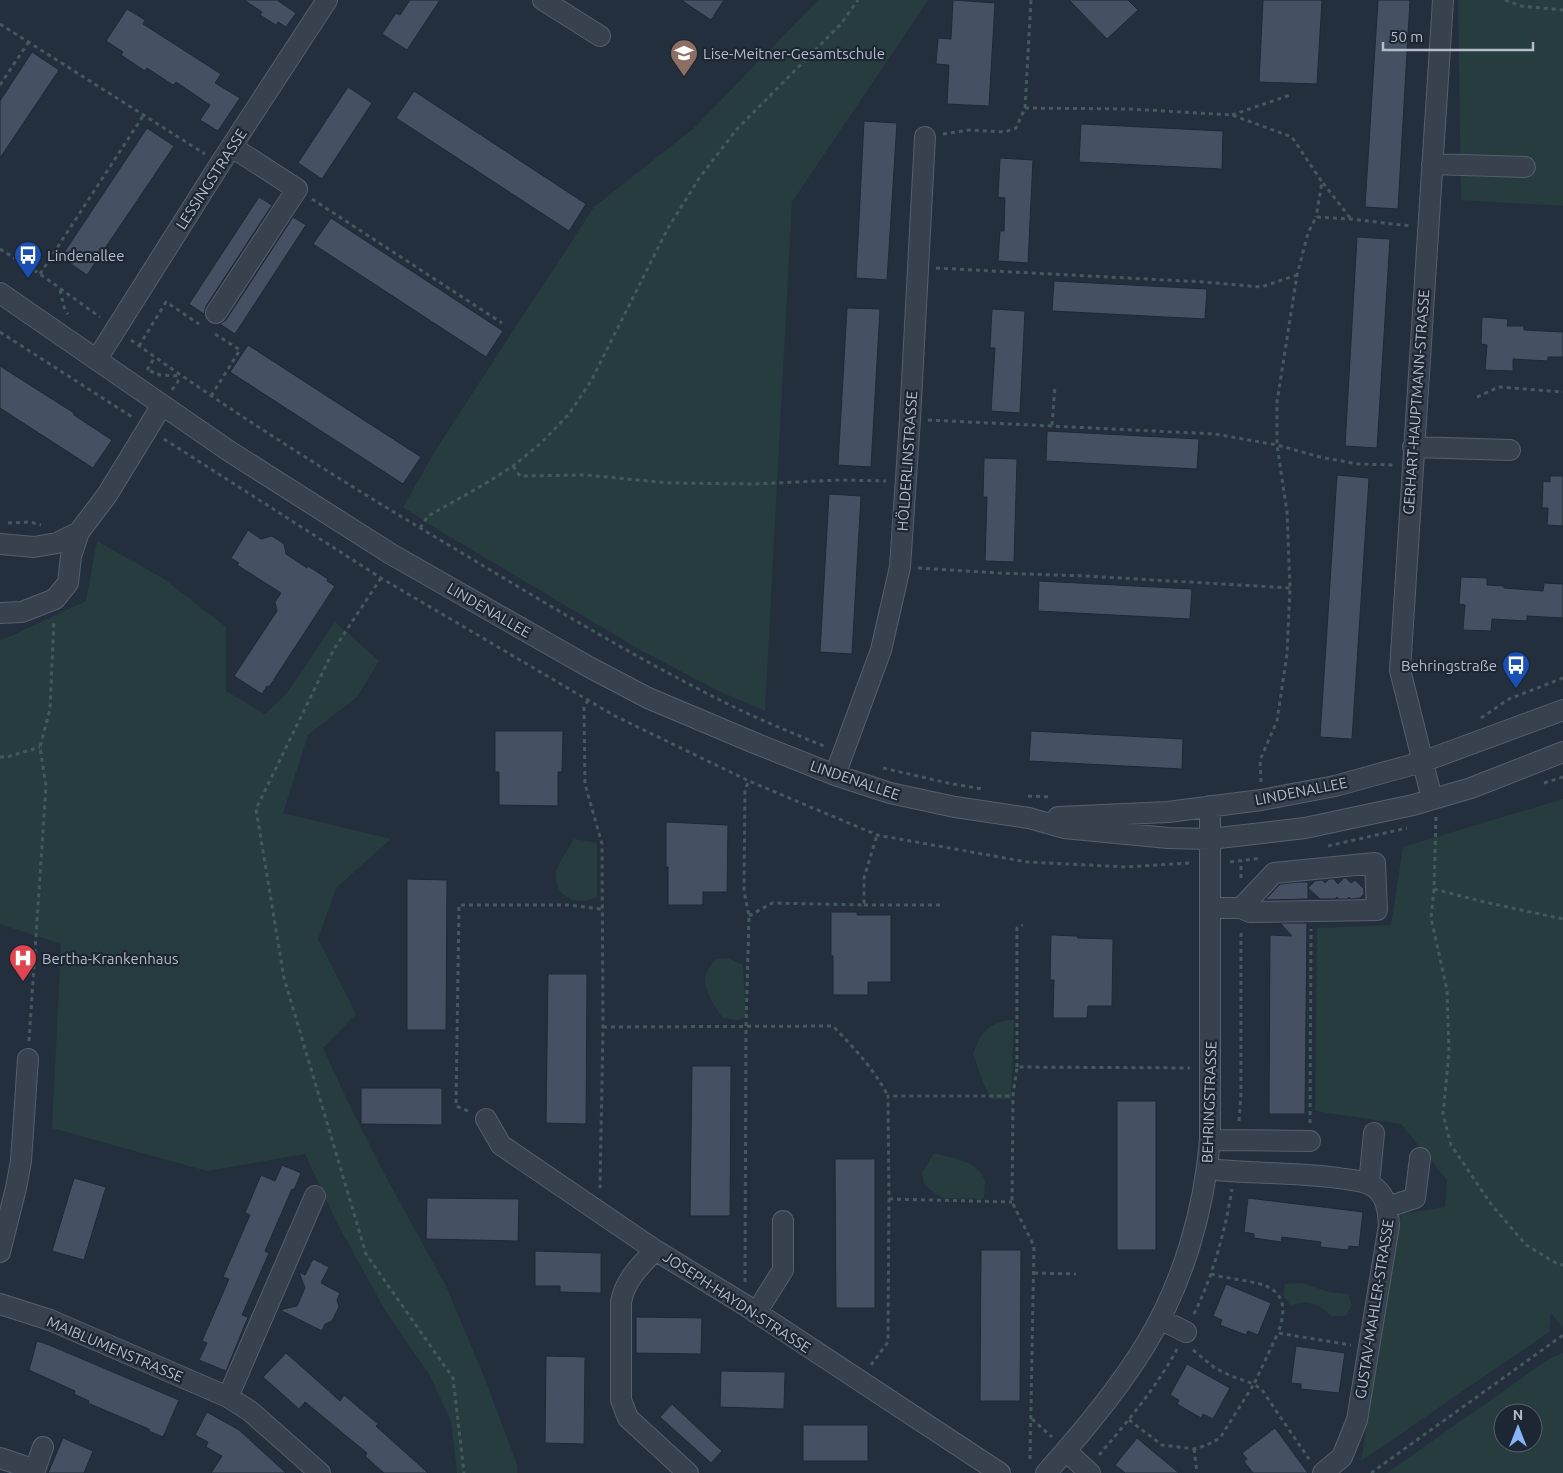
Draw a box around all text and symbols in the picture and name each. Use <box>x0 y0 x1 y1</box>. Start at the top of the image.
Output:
scale bar <box>1383 20 1533 52</box>
text: 50 m <box>1390 28 1423 45</box>
school or university icon: Lise-Meitner-Gesamtschule <box>669 38 699 77</box>
place label: Lise-Meitner-Gesamtschule <box>703 45 885 62</box>
street label: LESSINGSTRASSE <box>172 126 250 232</box>
bus stop icon: Lindenallee <box>13 240 43 279</box>
place label: Lindenallee <box>47 247 125 264</box>
street label: GERHART-HAUPTMANN-STRASSE <box>1400 289 1432 515</box>
street label: HÖLDERLINSTRASSE <box>894 390 920 532</box>
street label: LINDENALLEE <box>444 579 534 641</box>
bus stop icon: Behringstraße <box>1501 650 1531 689</box>
place label: Behringstraße <box>1401 657 1497 674</box>
street label: LINDENALLEE <box>808 757 902 803</box>
street label: LINDENALLEE <box>1253 774 1349 808</box>
hospital icon: Bertha-Krankenhaus <box>8 943 38 982</box>
place label: Bertha-Krankenhaus <box>42 950 179 967</box>
street label: BEHRINGSTRASSE <box>1198 1041 1220 1163</box>
street label: GUSTAV-MAHLER-STRASSE <box>1351 1218 1397 1400</box>
street label: JOSEPH-HAYDN-STRASSE <box>660 1248 814 1356</box>
street label: MAIBLUMENSTRASSE <box>44 1313 186 1385</box>
north arrow <box>1493 1403 1543 1453</box>
text: N <box>1513 1407 1523 1423</box>

